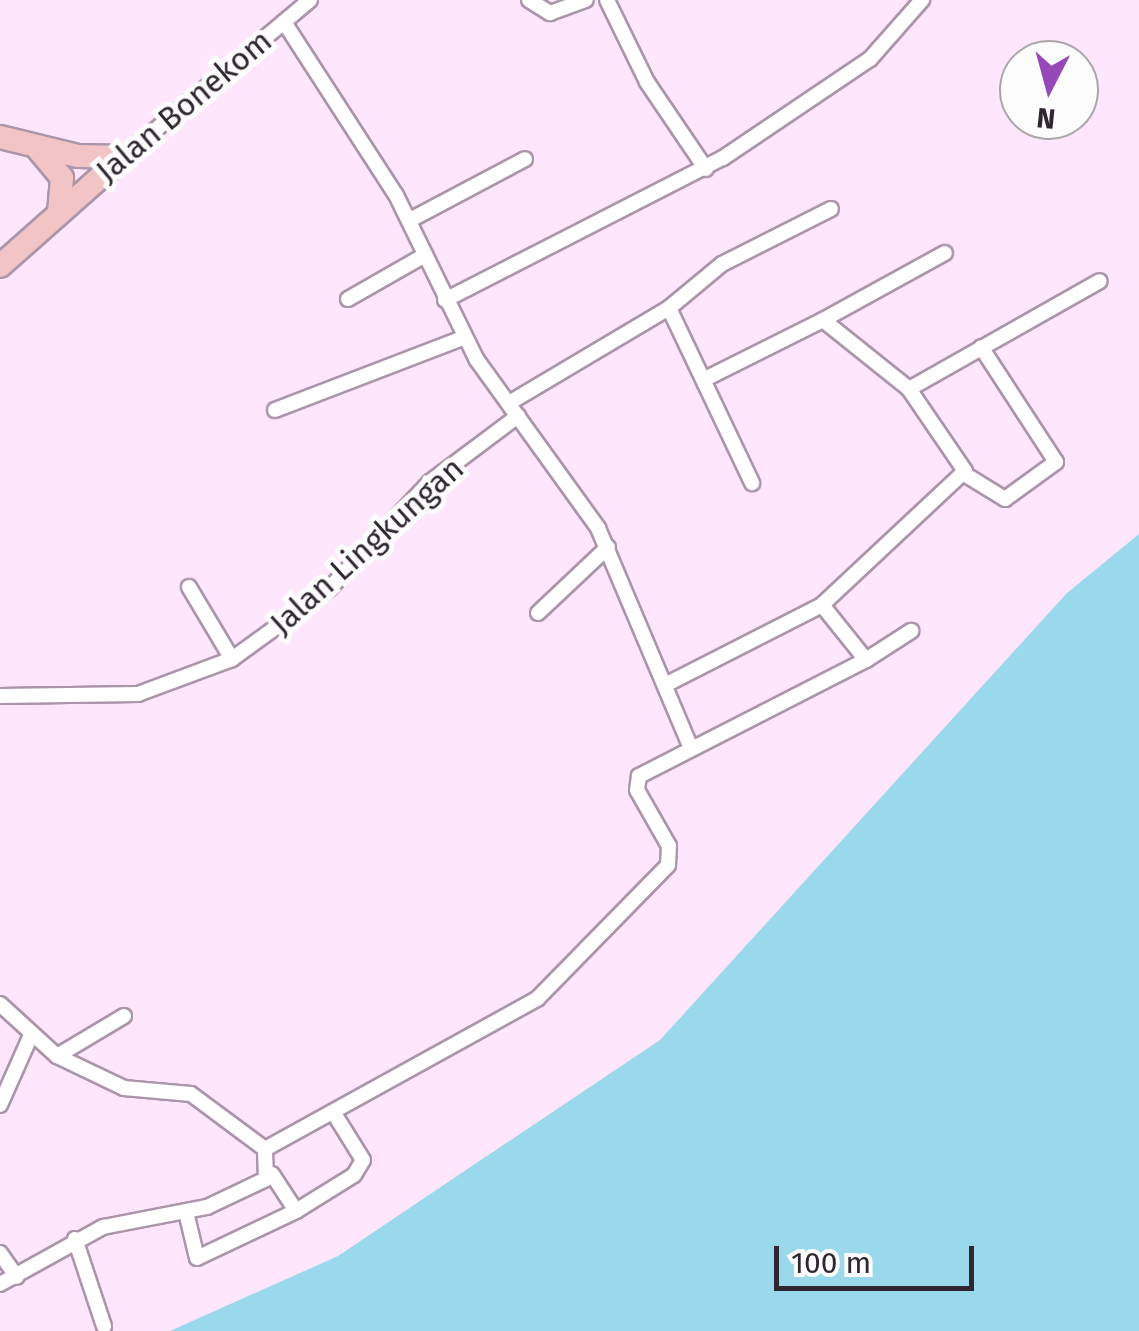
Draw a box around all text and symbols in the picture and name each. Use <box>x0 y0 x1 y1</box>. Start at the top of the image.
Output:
street label: Jalan Bonekom <box>88 21 280 191</box>
north arrow <box>999 40 1099 140</box>
text: N <box>1035 101 1057 136</box>
street label: Jalan Lingkungan <box>262 449 472 643</box>
scale bar <box>779 1226 979 1288</box>
text: 100 m <box>791 1245 871 1281</box>

